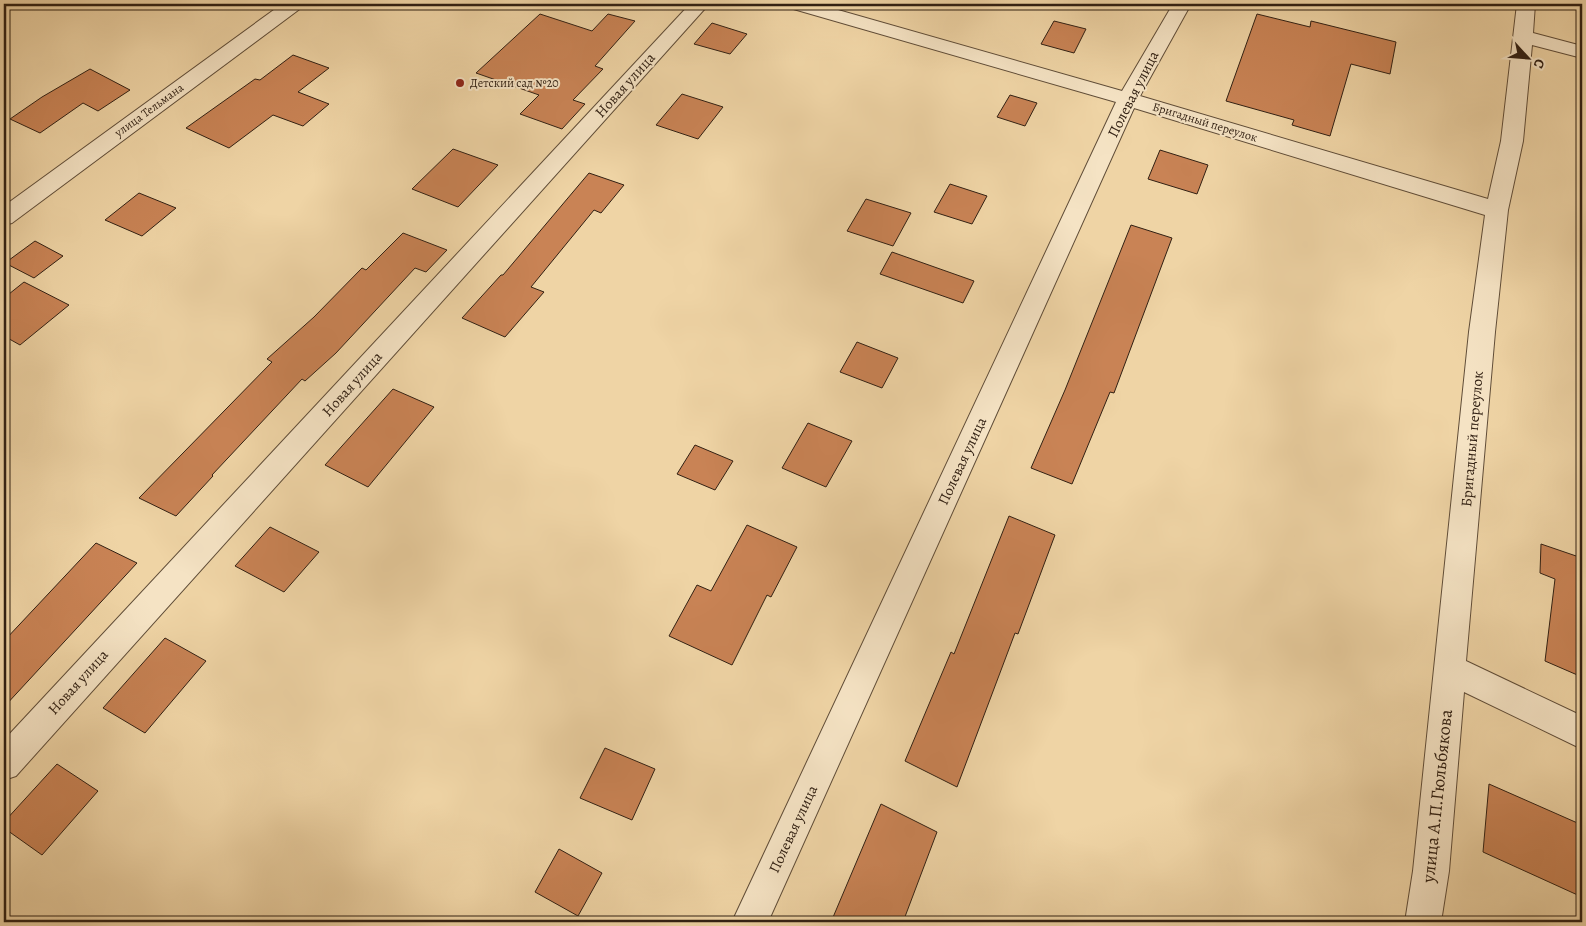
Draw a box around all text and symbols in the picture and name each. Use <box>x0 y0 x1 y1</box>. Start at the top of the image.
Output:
north arrow <box>1504 32 1554 82</box>
street label: Полевая улица <box>1103 47 1163 141</box>
street label: Новая улица <box>590 48 660 122</box>
text: С <box>1529 55 1550 72</box>
place label: Детский сад №20 <box>470 75 559 91</box>
marker: Детский сад №20 <box>454 77 466 89</box>
street label: улица Тельмана <box>110 79 187 141</box>
street label: Бригадный переулок <box>1150 98 1260 146</box>
street label: Новая улица <box>317 347 387 421</box>
street label: Бригадный переулок <box>1456 370 1488 508</box>
street label: Полевая улица <box>933 414 991 508</box>
street label: Новая улица <box>43 645 113 719</box>
street label: улица А.П.Гюльбякова <box>1416 707 1458 885</box>
street label: Полевая улица <box>764 782 822 876</box>

